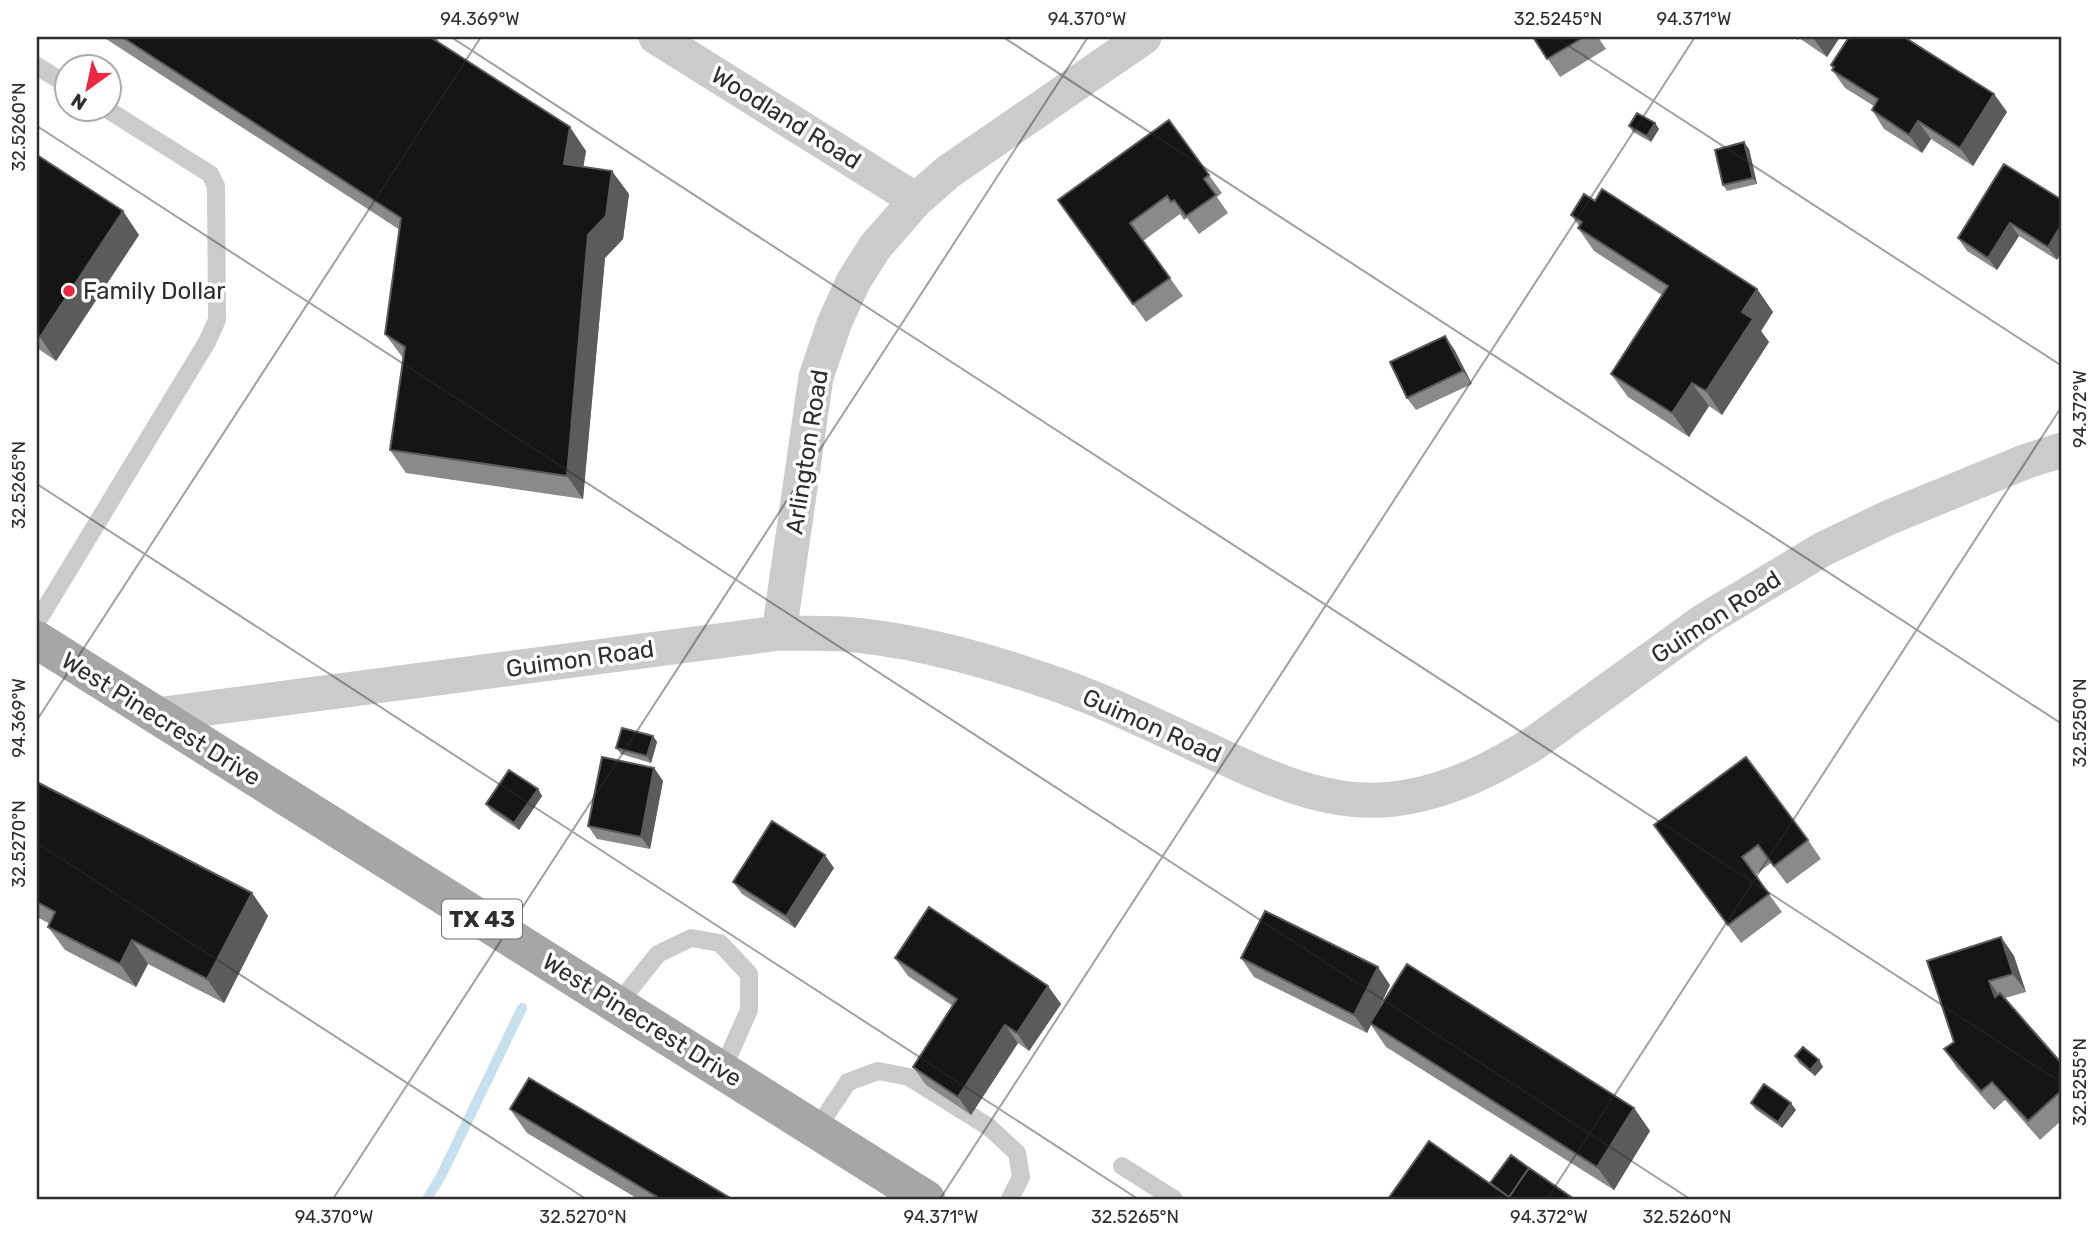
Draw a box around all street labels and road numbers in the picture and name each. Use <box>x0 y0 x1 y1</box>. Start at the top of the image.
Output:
street label: Woodland Road <box>706 61 866 175</box>
street label: Arlington Road <box>780 368 834 536</box>
street label: Guimon Road <box>1646 565 1786 669</box>
street label: Guimon Road <box>504 635 656 683</box>
street label: West Pinecrest Drive <box>56 646 266 792</box>
street label: Guimon Road <box>1078 683 1226 769</box>
road number: TX 43 <box>442 900 522 938</box>
street label: West Pinecrest Drive <box>537 947 747 1093</box>

